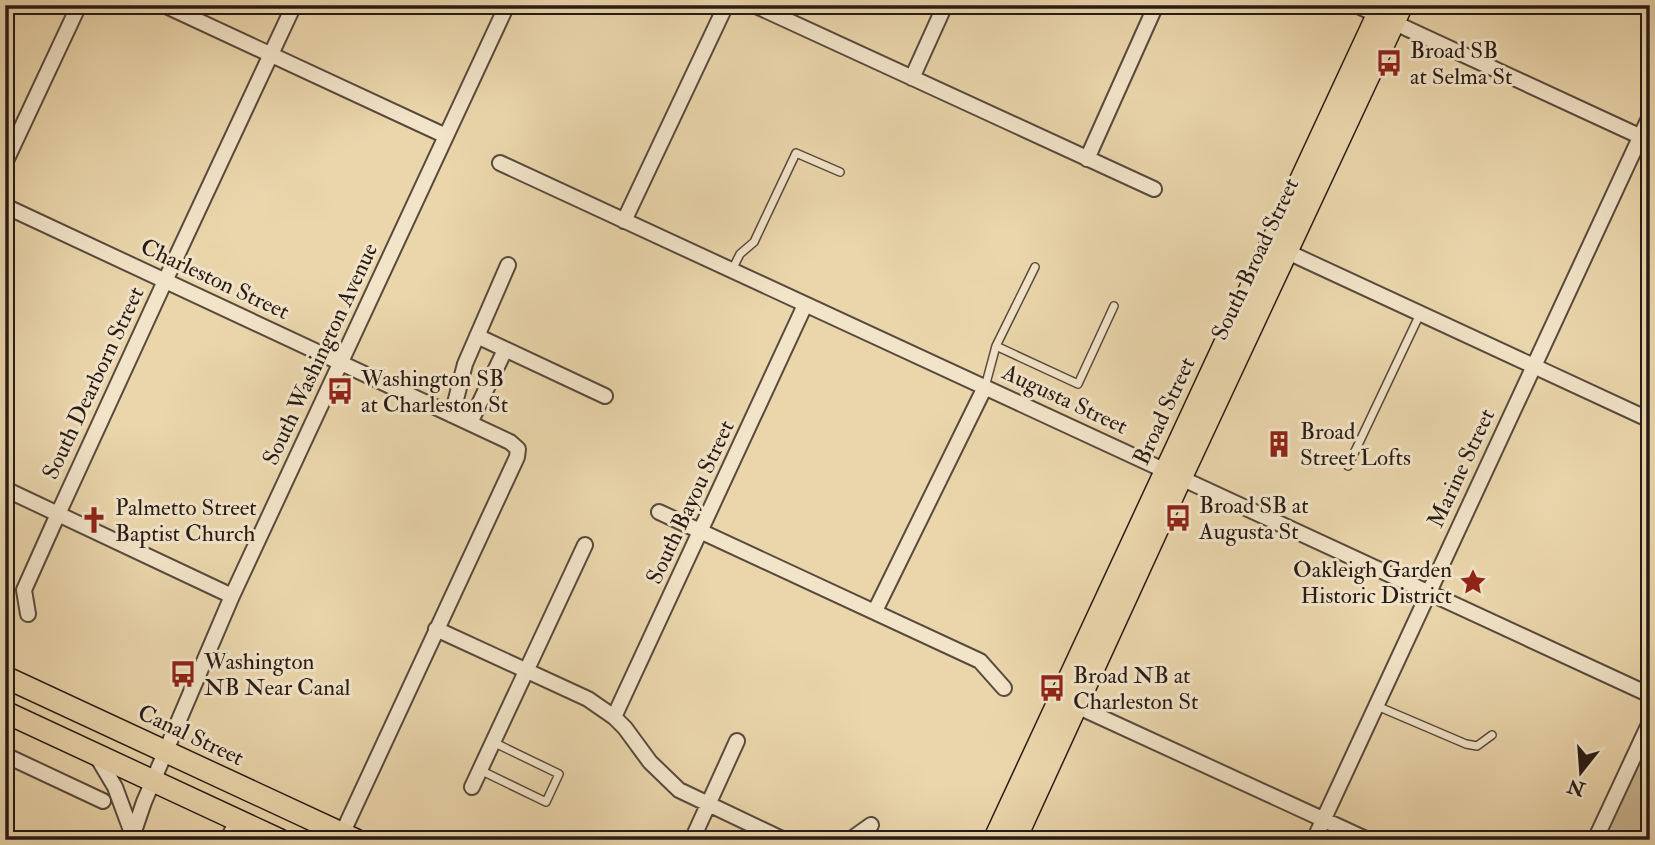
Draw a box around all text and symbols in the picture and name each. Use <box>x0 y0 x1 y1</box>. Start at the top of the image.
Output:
place label: Broad SB at Selma St <box>1410 36 1512 91</box>
bus stop icon: Broad SB at Selma St <box>1374 48 1404 78</box>
street label: South Broad Street <box>1205 173 1305 345</box>
street label: Charleston Street <box>136 232 294 326</box>
street label: South Washington Avenue <box>256 238 384 470</box>
street label: South Dearborn Street <box>36 282 150 484</box>
street label: Broad Street <box>1126 353 1202 469</box>
street label: Augusta Street <box>997 357 1132 441</box>
place label: Washington SB at Charleston St <box>360 364 508 419</box>
bus stop icon: Washington SB at Charleston St <box>325 376 355 406</box>
street label: Marine Street <box>1421 404 1501 532</box>
street label: South Bayou Street <box>639 415 741 589</box>
place label: Broad Street Lofts <box>1300 417 1411 472</box>
building icon: Broad Street Lofts <box>1264 429 1294 459</box>
place label: Broad SB at Augusta St <box>1198 491 1309 546</box>
place label: Palmetto Street Baptist Church <box>115 493 257 549</box>
bus stop icon: Broad SB at Augusta St <box>1163 503 1193 533</box>
church icon: Palmetto Street Baptist Church <box>79 505 109 535</box>
place label: Oakleigh Garden Historic District <box>1293 555 1452 610</box>
place icon: Oakleigh Garden Historic District <box>1458 567 1488 597</box>
place label: Washington NB Near Canal <box>203 647 351 702</box>
bus stop icon: Washington NB Near Canal <box>168 659 198 689</box>
place label: Broad NB at Charleston St <box>1073 661 1199 716</box>
bus stop icon: Broad NB at Charleston St <box>1037 673 1067 703</box>
street label: Canal Street <box>133 698 249 772</box>
north arrow <box>1546 736 1616 806</box>
text: N <box>1564 773 1589 802</box>

